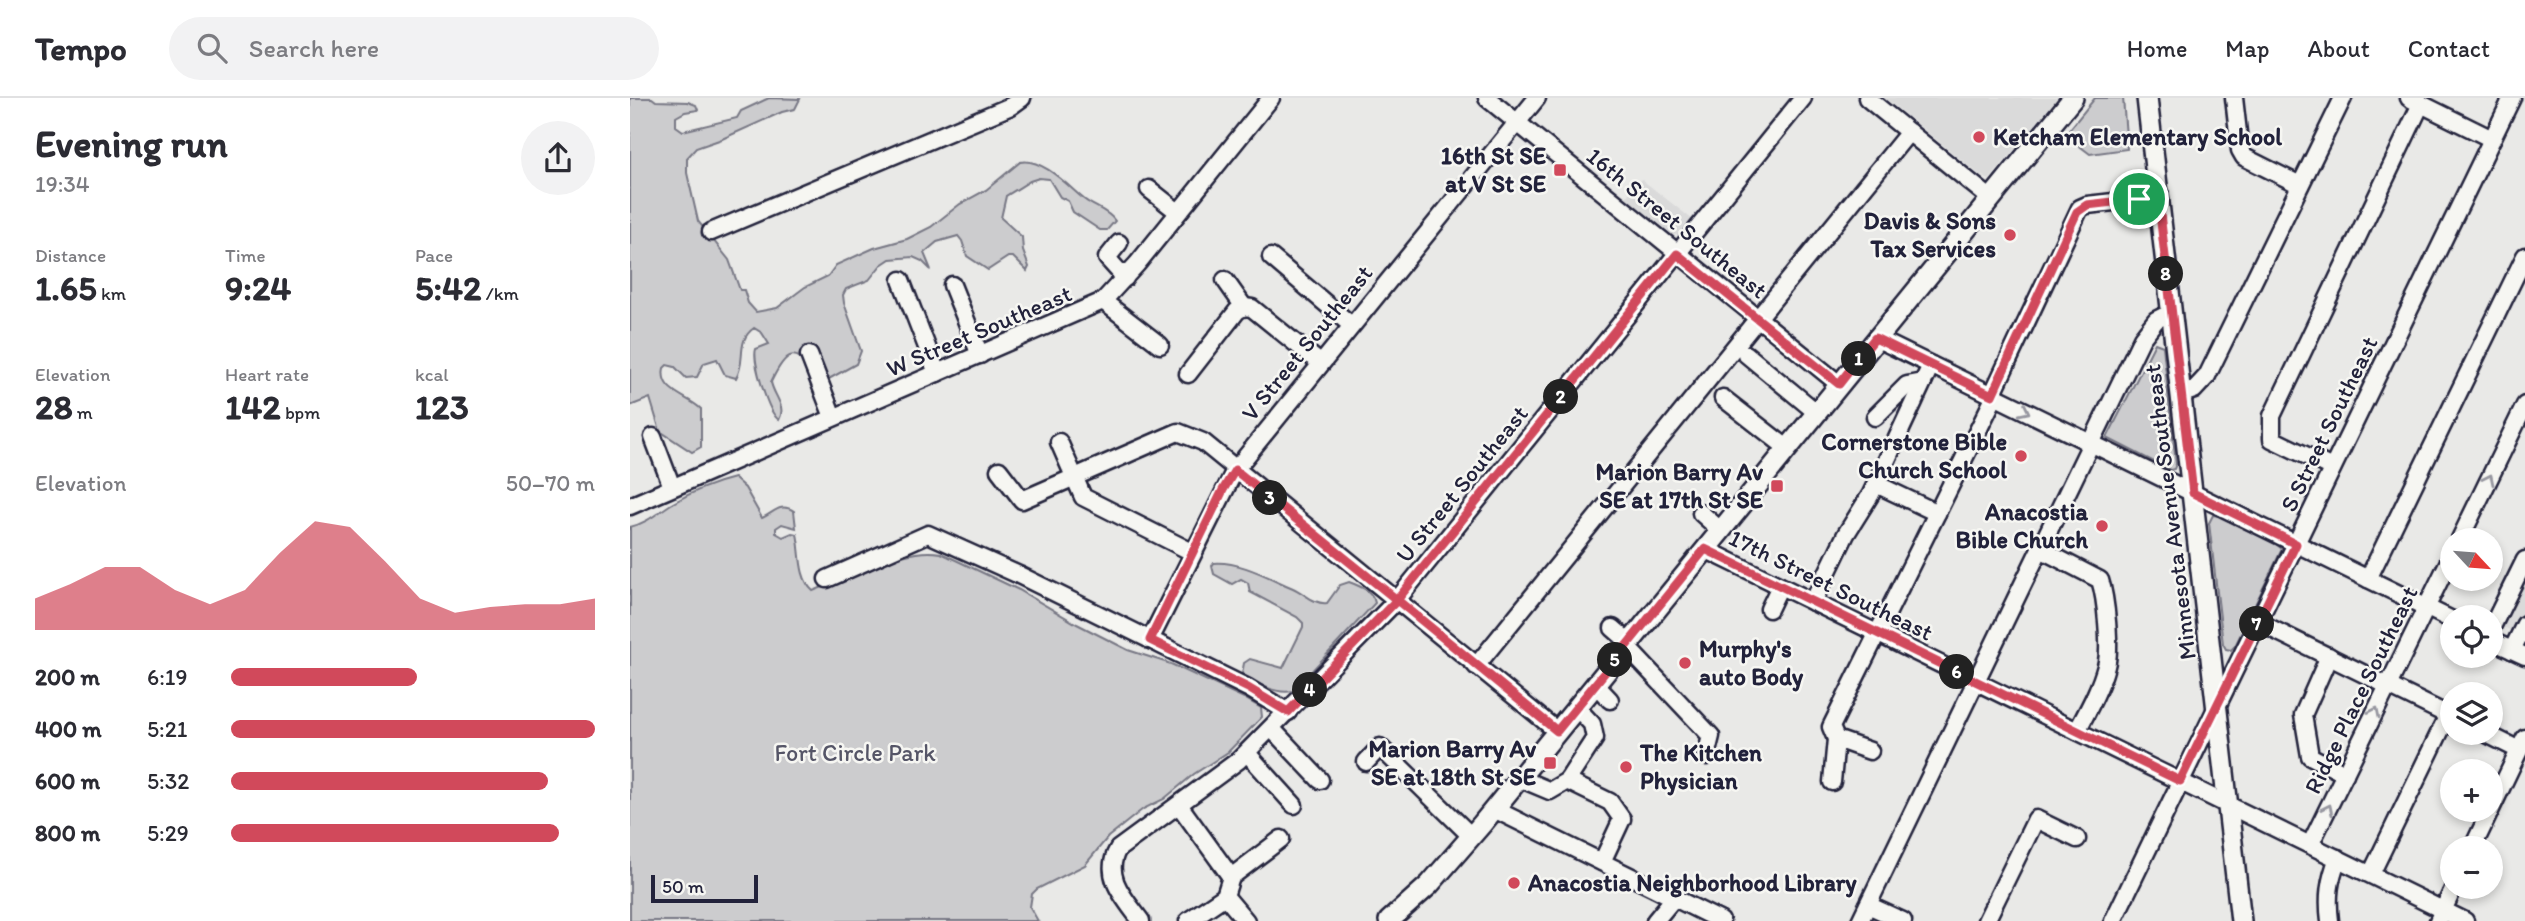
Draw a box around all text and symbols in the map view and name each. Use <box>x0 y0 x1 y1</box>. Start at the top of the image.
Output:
search box <box>169 17 659 80</box>
text: Tempo <box>35 29 127 68</box>
icon: search <box>193 29 231 67</box>
text: Search here <box>249 32 379 64</box>
text: Home <box>2127 34 2187 63</box>
text: Map <box>2225 34 2269 63</box>
text: About <box>2307 34 2370 63</box>
text: Contact <box>2408 34 2490 63</box>
text: Evening run <box>35 121 228 167</box>
button: share <box>521 121 595 195</box>
place label: Ketcham Elementary School <box>1993 122 2282 152</box>
marker: Ketcham Elementary School <box>1971 129 1987 145</box>
place label: 16th St SE at V St SE <box>1441 141 1546 198</box>
street label: 16th Street Southeast <box>1581 141 1774 304</box>
marker: 16th St SE at V St SE <box>1552 162 1568 178</box>
pin <box>2109 169 2169 229</box>
text: 19:34 <box>35 170 90 198</box>
icon: arrive <box>2120 180 2158 218</box>
place label: Davis & Sons Tax Services <box>1864 206 1996 263</box>
marker: Davis & Sons Tax Services <box>2002 227 2018 243</box>
text: Distance <box>35 244 106 267</box>
text: Time <box>225 244 266 267</box>
text: Pace <box>415 244 453 267</box>
pin: 8 <box>2148 256 2184 292</box>
street label: V Street Southeast <box>1235 259 1378 427</box>
text: 8 <box>2160 262 2171 285</box>
text: 1.65 <box>35 267 97 309</box>
text: 9:24 <box>225 267 291 309</box>
text: 5:42 <box>415 267 481 309</box>
street label: W Street Southeast <box>882 278 1076 383</box>
text: km <box>97 282 126 305</box>
text: /km <box>481 282 519 305</box>
street label: S Street Southeast <box>2274 331 2384 516</box>
pin: 1 <box>1842 342 1876 376</box>
text: 1 <box>1854 347 1863 370</box>
text: Elevation <box>35 363 111 386</box>
text: Heart rate <box>225 363 309 386</box>
text: kcal <box>415 363 449 386</box>
street label: Minnesota Avenue Southeast <box>2137 363 2202 662</box>
pin: 2 <box>1544 380 1578 414</box>
text: 2 <box>1556 385 1566 408</box>
text: 28 <box>35 386 73 428</box>
text: 142 <box>225 386 281 428</box>
text: 123 <box>415 386 469 428</box>
street label: U Street Southeast <box>1389 399 1534 568</box>
text: m <box>73 401 93 424</box>
text: bpm <box>281 401 320 424</box>
one-way arrow <box>2018 403 2030 417</box>
place label: Cornerstone Bible Church School <box>1821 427 2007 484</box>
marker: Cornerstone Bible Church School <box>2013 448 2029 464</box>
place label: Marion Barry Av SE at 17th St SE <box>1595 457 1764 514</box>
text: Elevation <box>35 469 126 497</box>
text: 50–70 m <box>506 469 595 497</box>
one-way arrow <box>2480 474 2494 486</box>
marker: Marion Barry Av SE at 17th St SE <box>1769 478 1785 494</box>
pin: 3 <box>1252 480 1288 516</box>
text: 3 <box>1264 486 1275 509</box>
place label: Anacostia Bible Church <box>1956 497 2088 554</box>
marker: Anacostia Bible Church <box>2094 518 2110 534</box>
street label: 17th Street Southeast <box>1724 523 1938 647</box>
north arrow <box>2440 528 2502 592</box>
map controls <box>2440 528 2503 899</box>
street label: Ridge Place Southeast <box>2298 581 2423 798</box>
button: locate <box>2440 605 2503 668</box>
pin: 7 <box>2240 606 2274 642</box>
text: 7 <box>2252 612 2261 635</box>
place label: Murphy's auto Body <box>1699 634 1804 692</box>
pin: 5 <box>1598 642 1632 678</box>
text: 5 <box>1610 648 1619 671</box>
pin: 6 <box>1940 654 1974 690</box>
marker: Murphy's auto Body <box>1677 655 1693 671</box>
text: 6 <box>1951 660 1962 683</box>
text: 200 m <box>35 663 100 691</box>
text: 6:19 <box>147 663 188 691</box>
pin: 4 <box>1292 672 1328 708</box>
text: 4 <box>1304 678 1315 701</box>
button: layers <box>2440 682 2503 745</box>
one-way arrow <box>2367 707 2381 719</box>
text: 400 m <box>35 715 102 743</box>
text: 5:21 <box>147 715 187 743</box>
place label: Marion Barry Av SE at 18th St SE <box>1368 734 1537 791</box>
park label: Fort Circle Park <box>774 738 936 767</box>
place label: The Kitchen Physician <box>1639 738 1762 796</box>
marker: Marion Barry Av SE at 18th St SE <box>1542 755 1558 771</box>
marker: The Kitchen Physician <box>1618 759 1634 775</box>
button: + <box>2440 759 2503 822</box>
text: 600 m <box>35 767 100 795</box>
text: 5:32 <box>147 767 189 795</box>
one-way arrow <box>2319 804 2333 816</box>
text: 800 m <box>35 819 100 847</box>
text: 5:29 <box>147 819 189 847</box>
button: − <box>2440 836 2503 899</box>
place label: Anacostia Neighborhood Library <box>1527 868 1857 898</box>
scale bar <box>651 872 758 904</box>
text: 50 m <box>662 875 704 898</box>
marker: Anacostia Neighborhood Library <box>1506 875 1522 891</box>

